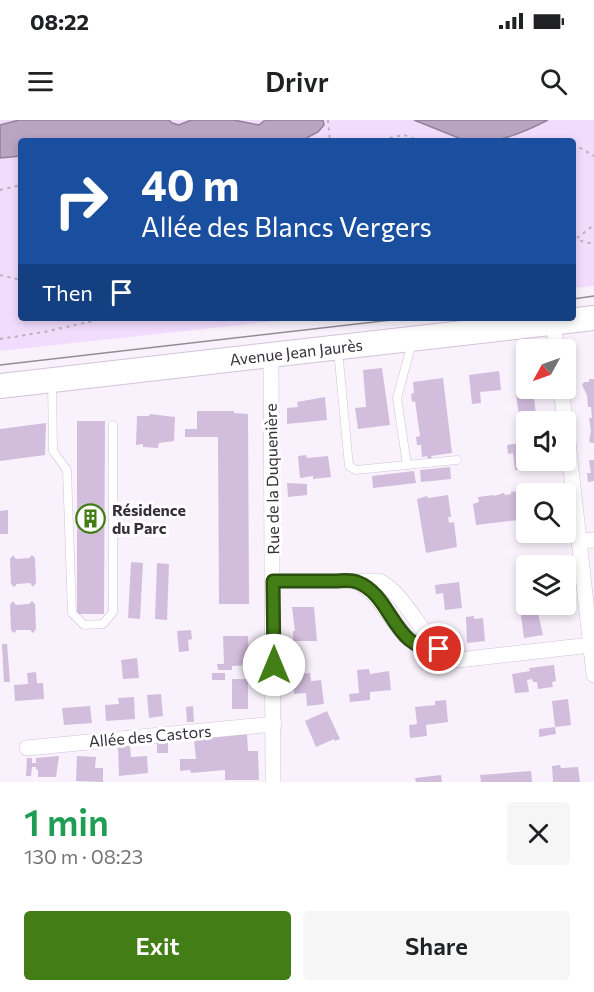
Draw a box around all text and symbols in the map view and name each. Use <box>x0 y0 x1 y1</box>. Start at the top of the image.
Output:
text: 08:22 <box>30 8 89 35</box>
icon: menu <box>24 65 57 98</box>
text: Drivr <box>265 65 329 98</box>
icon: search <box>537 65 570 98</box>
text: 40 m <box>141 158 239 210</box>
icon: right <box>42 162 120 240</box>
text: Allée des Blancs Vergers <box>141 210 432 243</box>
icon: arrive <box>105 276 138 309</box>
text: Then <box>42 279 93 306</box>
street label: Avenue Jean Jaurès <box>228 335 364 369</box>
north arrow <box>516 339 576 399</box>
map controls <box>516 339 576 615</box>
street label: Rue de la Duquenière <box>261 403 282 555</box>
button: sound <box>516 411 576 471</box>
button: search <box>516 483 576 543</box>
place label: Résidence du Parc <box>112 500 186 537</box>
building icon: Résidence du Parc <box>75 503 107 535</box>
button: layers <box>516 555 576 615</box>
pin <box>413 623 464 674</box>
icon: arrive <box>422 632 455 665</box>
position arrow <box>242 633 306 697</box>
street label: Allée des Castors <box>88 721 212 750</box>
text: 1 min <box>24 799 109 843</box>
button: close <box>507 802 570 865</box>
text: 130 m · 08:23 <box>24 844 143 868</box>
button: Exit <box>24 911 291 980</box>
button: Share <box>303 911 570 980</box>

